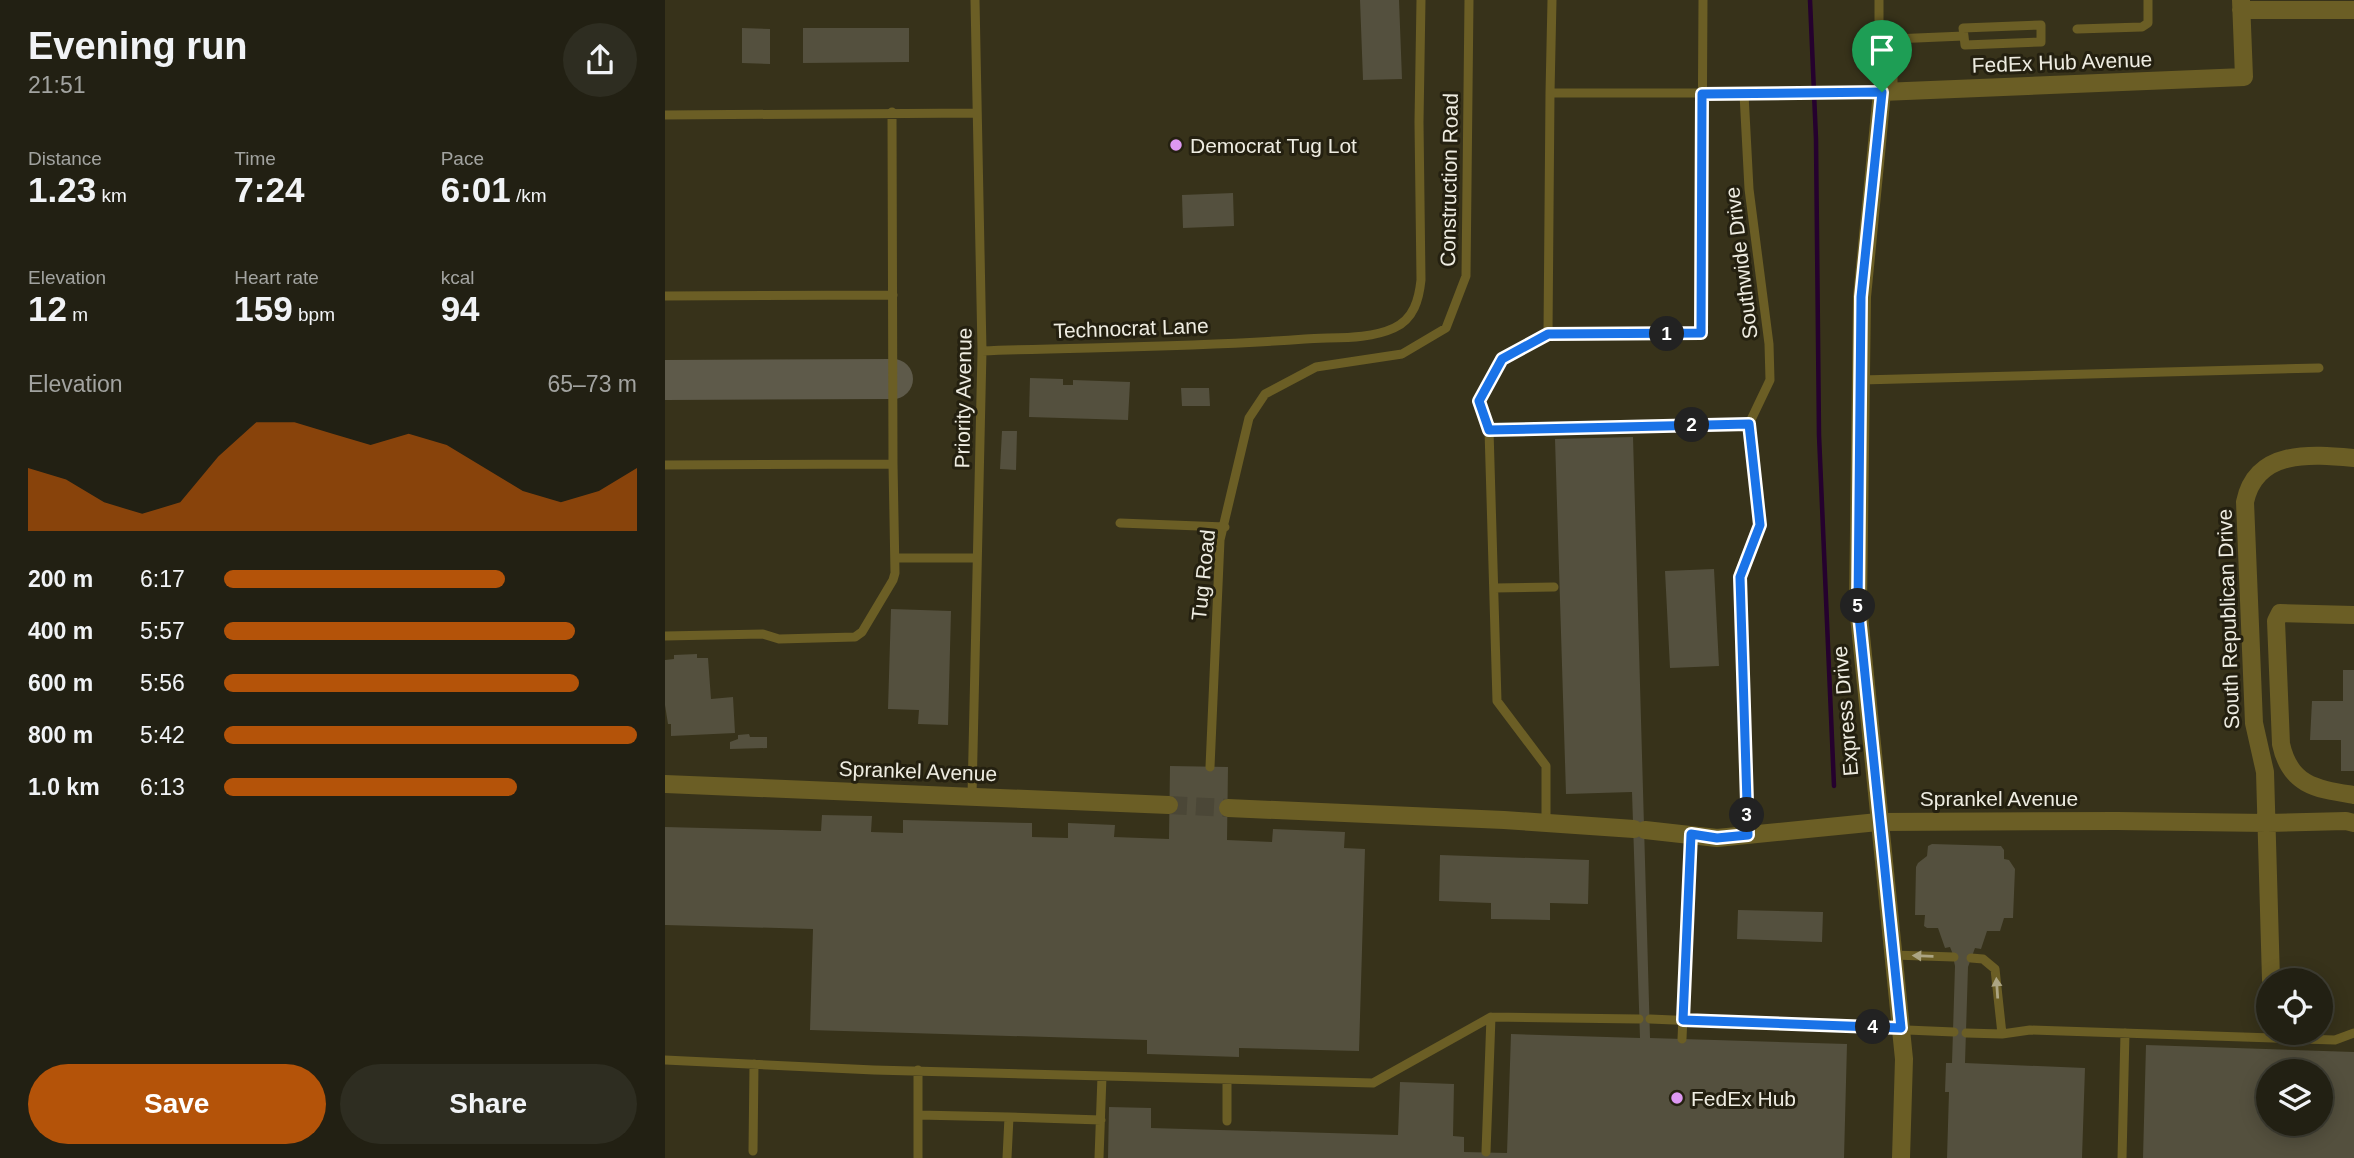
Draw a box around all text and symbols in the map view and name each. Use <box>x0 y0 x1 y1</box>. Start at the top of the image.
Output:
pin <box>1852 20 1912 92</box>
button: share <box>563 23 637 97</box>
text: Evening run <box>28 25 248 67</box>
icon: arrive <box>1863 31 1901 69</box>
street label: FedEx Hub Avenue <box>1971 47 2153 77</box>
text: 21:51 <box>28 72 86 98</box>
street label: Construction Road <box>1436 93 1462 267</box>
place label: Democrat Tug Lot <box>1190 134 1357 157</box>
marker: Democrat Tug Lot <box>1168 137 1184 153</box>
text: Distance <box>28 148 102 169</box>
text: Time <box>234 148 276 169</box>
text: Pace <box>441 148 484 169</box>
text: 1.23 <box>28 170 96 209</box>
text: 7:24 <box>234 170 304 209</box>
text: 6:01 <box>441 170 511 209</box>
text: km <box>96 185 127 206</box>
text: /km <box>511 185 547 206</box>
street label: Southwide Drive <box>1720 186 1762 340</box>
text: Elevation <box>28 267 106 288</box>
text: Heart rate <box>234 267 319 288</box>
text: kcal <box>441 267 474 288</box>
text: 12 <box>28 289 67 328</box>
text: 159 <box>234 289 293 328</box>
text: 94 <box>441 289 480 328</box>
text: m <box>67 304 88 325</box>
text: bpm <box>293 304 335 325</box>
street label: Technocrat Lane <box>1053 314 1209 342</box>
pin: 1 <box>1649 316 1685 352</box>
text: 1 <box>1661 323 1672 344</box>
street label: Priority Avenue <box>950 327 976 469</box>
text: Elevation <box>28 371 123 397</box>
text: 65–73 m <box>547 371 637 397</box>
pin: 2 <box>1675 408 1709 442</box>
text: 2 <box>1686 414 1697 435</box>
street label: South Republican Drive <box>2213 508 2243 730</box>
street label: Tug Road <box>1187 528 1219 622</box>
text: 200 m <box>28 566 93 592</box>
text: 6:17 <box>140 566 185 592</box>
pin: 5 <box>1841 588 1875 624</box>
text: 5 <box>1852 595 1863 616</box>
text: 400 m <box>28 618 93 644</box>
text: 5:57 <box>140 618 185 644</box>
street label: Express Drive <box>1828 645 1862 777</box>
text: 600 m <box>28 670 93 696</box>
text: 5:56 <box>140 670 185 696</box>
text: 800 m <box>28 722 93 748</box>
text: 5:42 <box>140 722 185 748</box>
street label: Sprankel Avenue <box>838 757 998 785</box>
text: 1.0 km <box>28 774 100 800</box>
text: 6:13 <box>140 774 185 800</box>
street label: Sprankel Avenue <box>1920 787 2078 810</box>
pin: 3 <box>1729 798 1765 832</box>
text: 3 <box>1741 804 1752 825</box>
one-way arrow <box>1912 951 1934 962</box>
map controls <box>2256 968 2333 1136</box>
button: locate <box>2256 968 2333 1045</box>
one-way arrow <box>1991 977 2002 999</box>
pin: 4 <box>1855 1010 1891 1044</box>
text: 4 <box>1867 1016 1878 1037</box>
button: layers <box>2256 1059 2333 1136</box>
button: Save <box>28 1064 326 1144</box>
button: Share <box>340 1064 637 1144</box>
place label: FedEx Hub <box>1691 1087 1796 1110</box>
marker: FedEx Hub <box>1669 1090 1685 1106</box>

